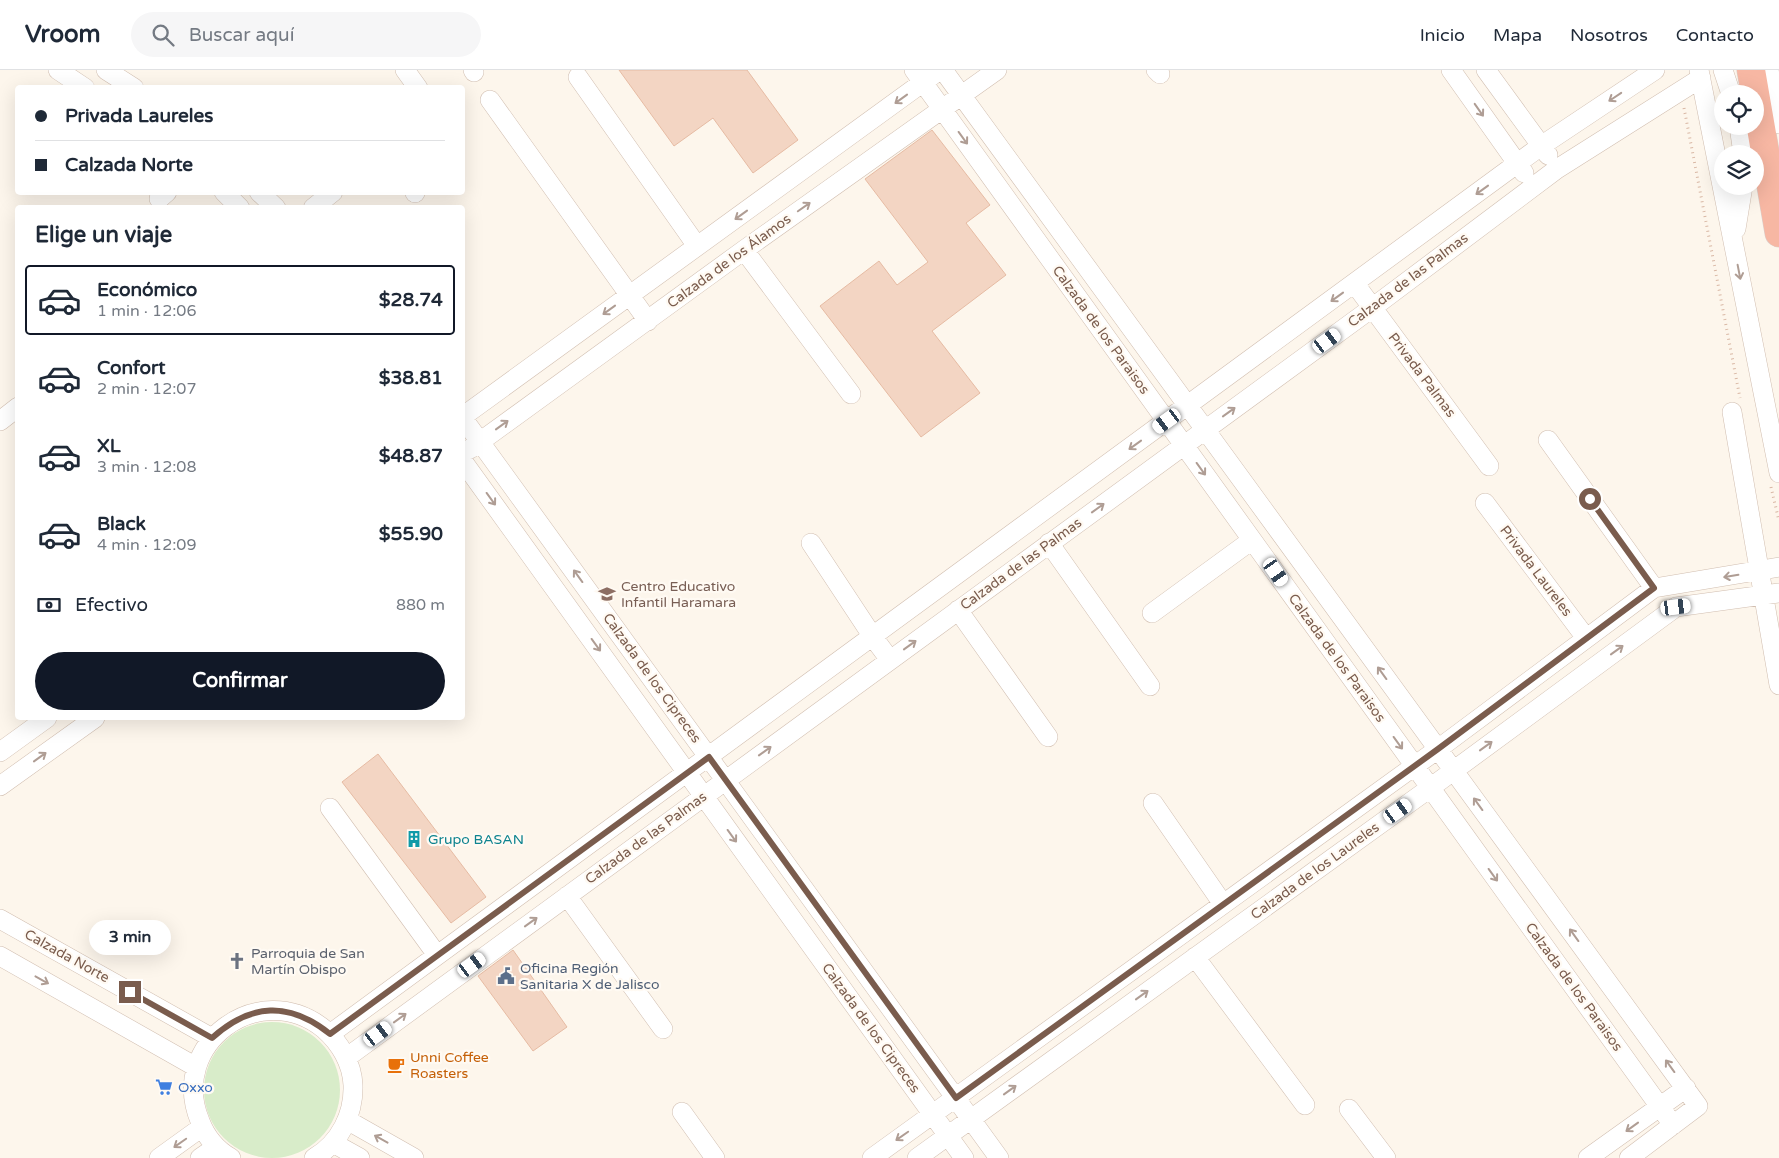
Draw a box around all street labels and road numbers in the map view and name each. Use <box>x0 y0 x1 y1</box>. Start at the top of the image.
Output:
street label: Calzada de los Álamos <box>664 210 794 312</box>
street label: Calzada de las Palmas <box>1344 229 1472 331</box>
street label: Calzada de los Paraisos <box>1049 262 1153 398</box>
street label: Privada Palmas <box>1385 329 1460 421</box>
street label: Calzada de las Palmas <box>957 514 1085 614</box>
street label: Privada Laureles <box>1496 522 1576 620</box>
street label: Calzada de los Paraisos <box>1285 590 1389 726</box>
street label: Calzada de los Cipreces <box>599 610 705 746</box>
street label: Calzada de las Palmas <box>582 788 710 888</box>
street label: Calzada de los Laureles <box>1247 819 1383 923</box>
street label: Calzada de los Paraisos <box>1522 919 1626 1055</box>
street label: Calzada Norte <box>22 926 112 986</box>
street label: Calzada de los Cipreces <box>818 960 924 1096</box>

